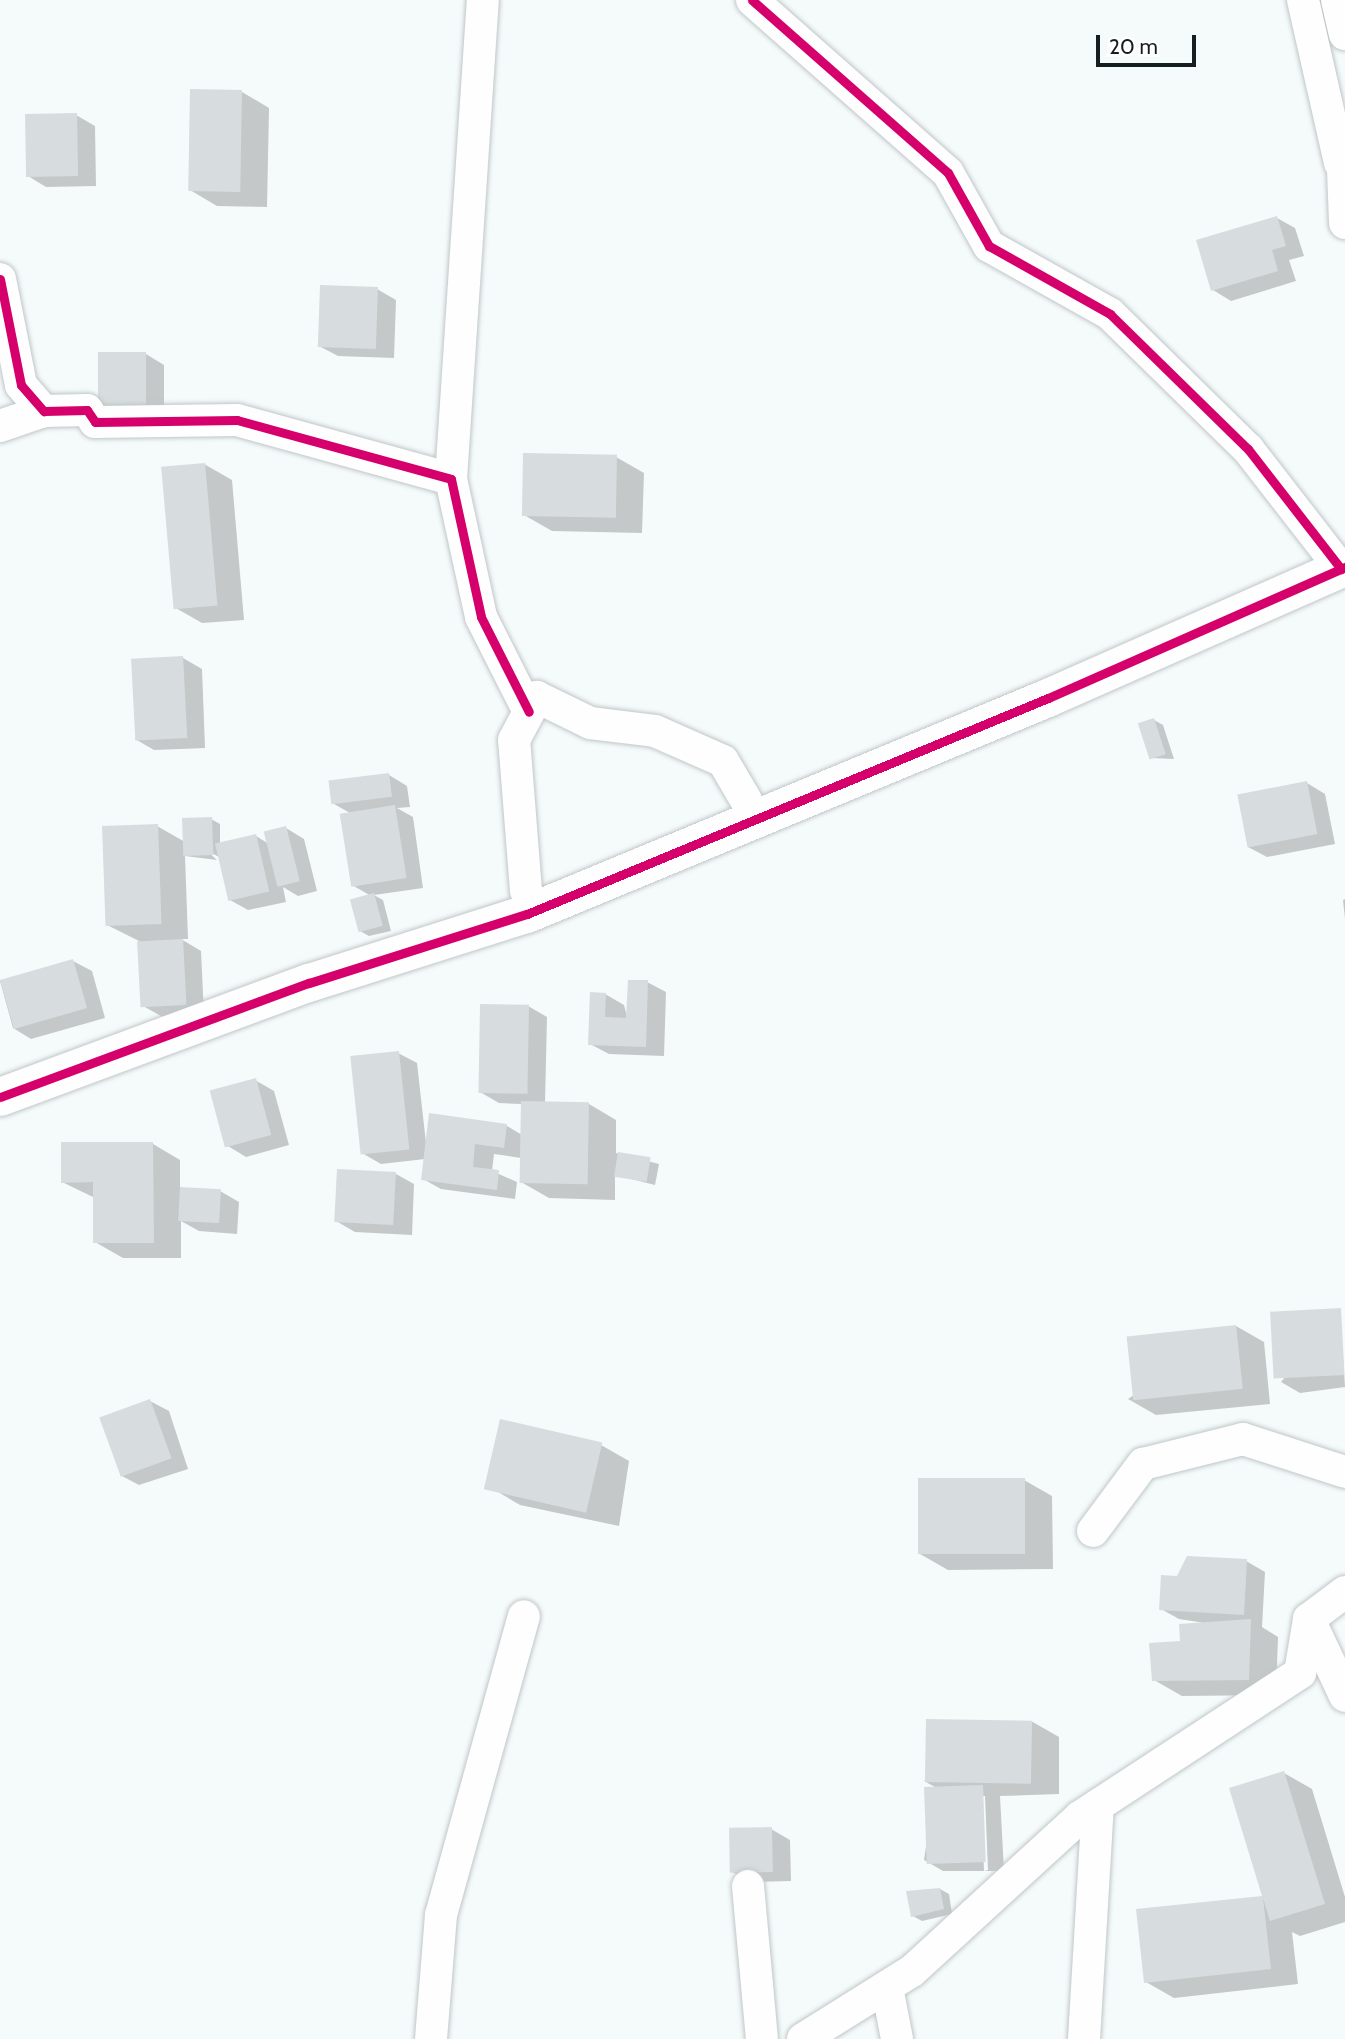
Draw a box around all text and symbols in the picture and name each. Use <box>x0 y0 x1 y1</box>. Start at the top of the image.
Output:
scale bar <box>1100 21 1200 65</box>
text: 20 m <box>1109 34 1158 59</box>

